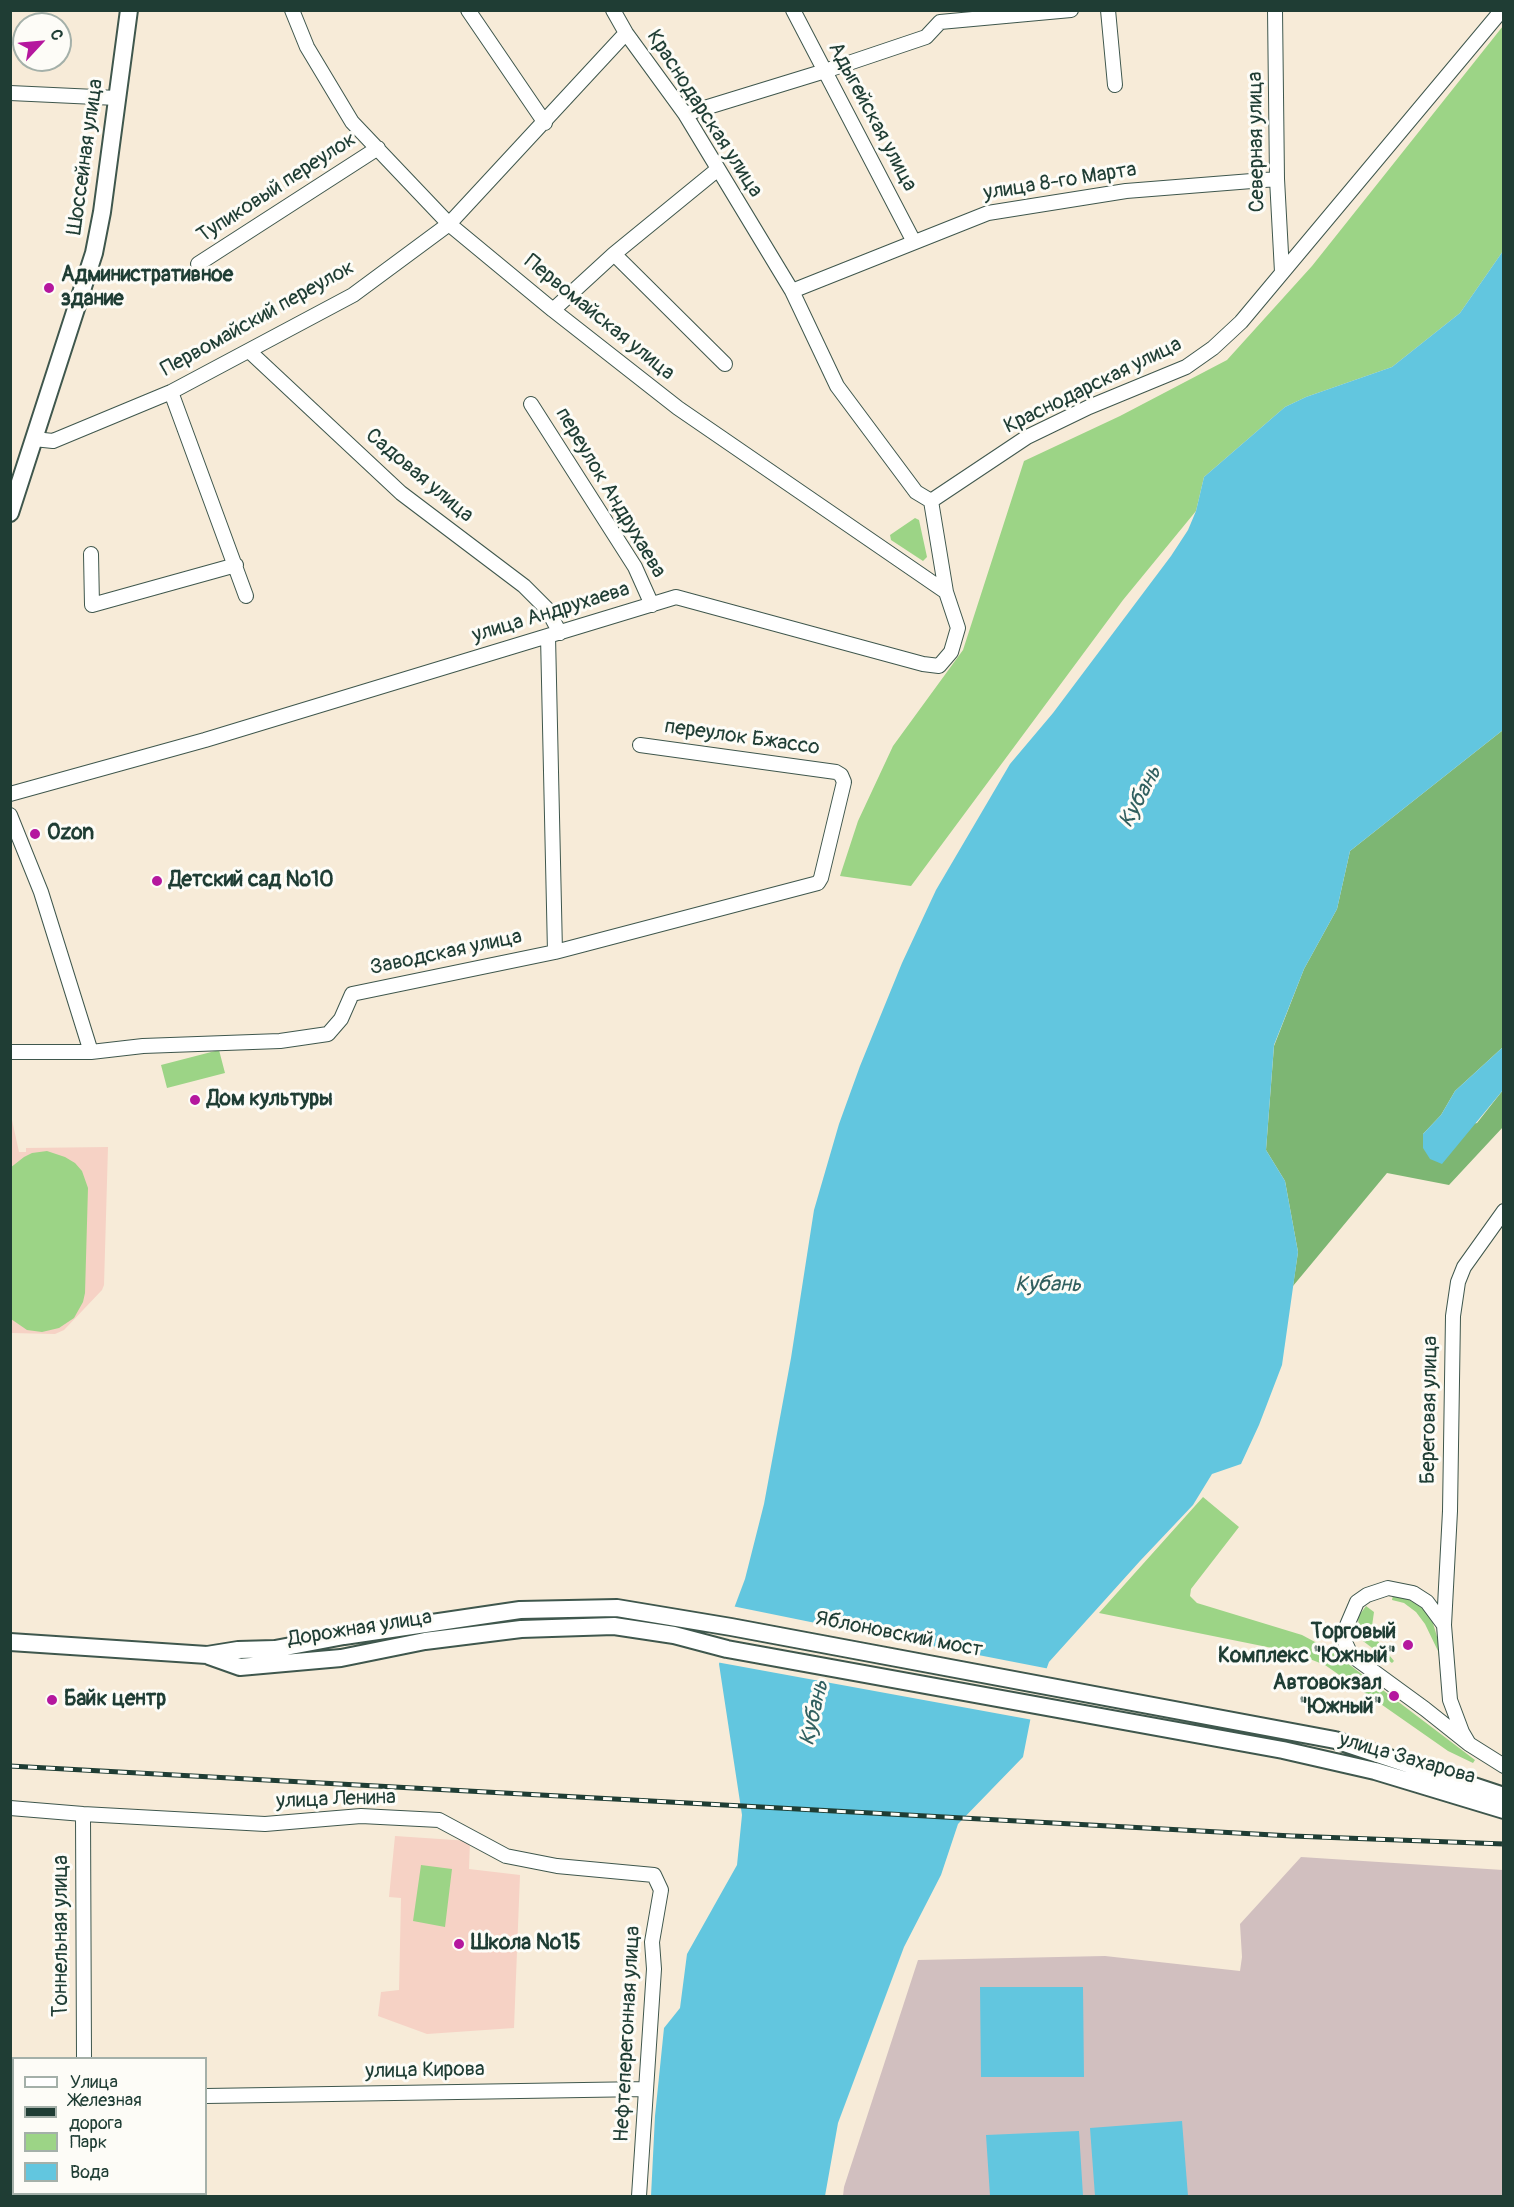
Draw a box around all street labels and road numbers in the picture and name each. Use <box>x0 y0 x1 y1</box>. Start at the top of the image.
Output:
street label: Краснодарская улица <box>640 26 768 202</box>
street label: Адыгейская улица <box>822 38 922 196</box>
street label: Северная улица <box>1243 71 1271 213</box>
street label: Шоссейная улица <box>63 77 109 237</box>
street label: Тупиковый переулок <box>193 127 361 249</box>
street label: улица 8-го Марта <box>982 157 1138 207</box>
street label: Первомайская улица <box>519 250 679 386</box>
street label: Первомайский переулок <box>157 255 359 383</box>
street label: Краснодарская улица <box>1000 332 1186 440</box>
street label: переулок Андрухаева <box>549 403 671 583</box>
street label: Садовая улица <box>360 423 478 529</box>
street label: улица Андрухаева <box>469 577 633 649</box>
street label: переулок Бжассо <box>663 715 821 761</box>
street label: Заводская улица <box>368 925 524 981</box>
street label: Береговая улица <box>1416 1336 1444 1484</box>
street label: Дорожная улица <box>286 1605 434 1653</box>
street label: Яблоновский мост <box>813 1606 985 1664</box>
street label: улица Захарова <box>1336 1727 1478 1791</box>
street label: улица Ленина <box>276 1785 396 1815</box>
street label: Тоннельная улица <box>49 1855 75 2017</box>
street label: Нефтеперегонная улица <box>610 1925 646 2143</box>
street label: улица Кирова <box>365 2057 485 2085</box>

